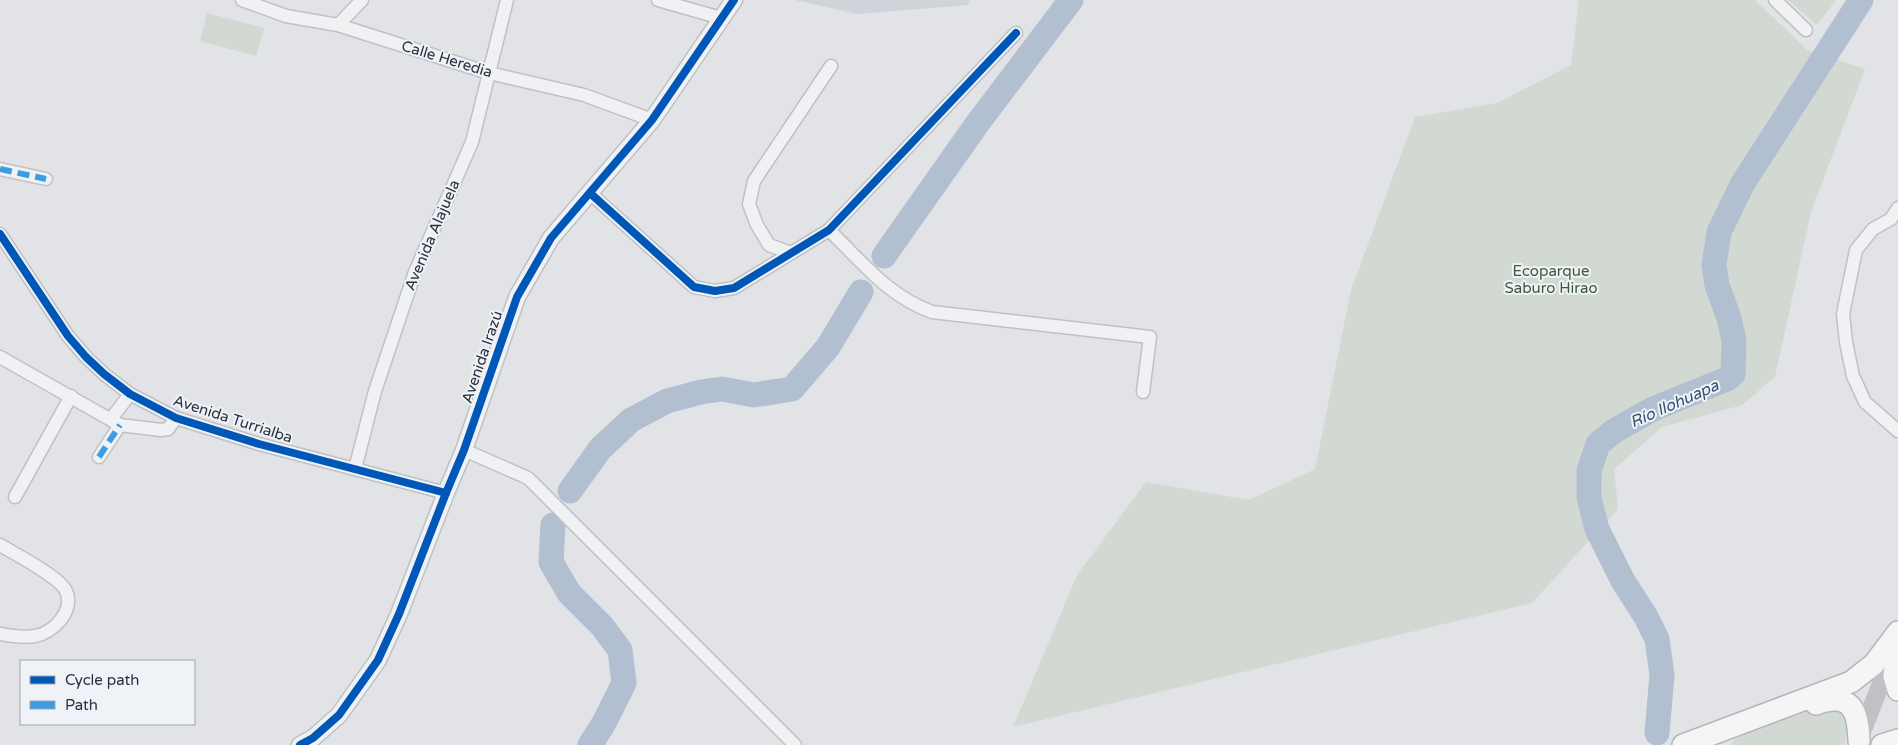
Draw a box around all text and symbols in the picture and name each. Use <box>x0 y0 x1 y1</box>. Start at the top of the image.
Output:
street label: Calle Heredia <box>399 37 495 81</box>
street label: Avenida Alajuela <box>401 177 463 293</box>
park label: Ecoparque Saburo Hirao <box>1504 262 1598 297</box>
street label: Avenida Irazú <box>458 308 506 406</box>
water label: Río Ilohuapa <box>1627 375 1723 432</box>
street label: Avenida Turrialba <box>171 391 295 447</box>
legend <box>20 660 195 725</box>
text: Cycle path <box>65 671 139 689</box>
text: Path <box>65 696 98 714</box>

